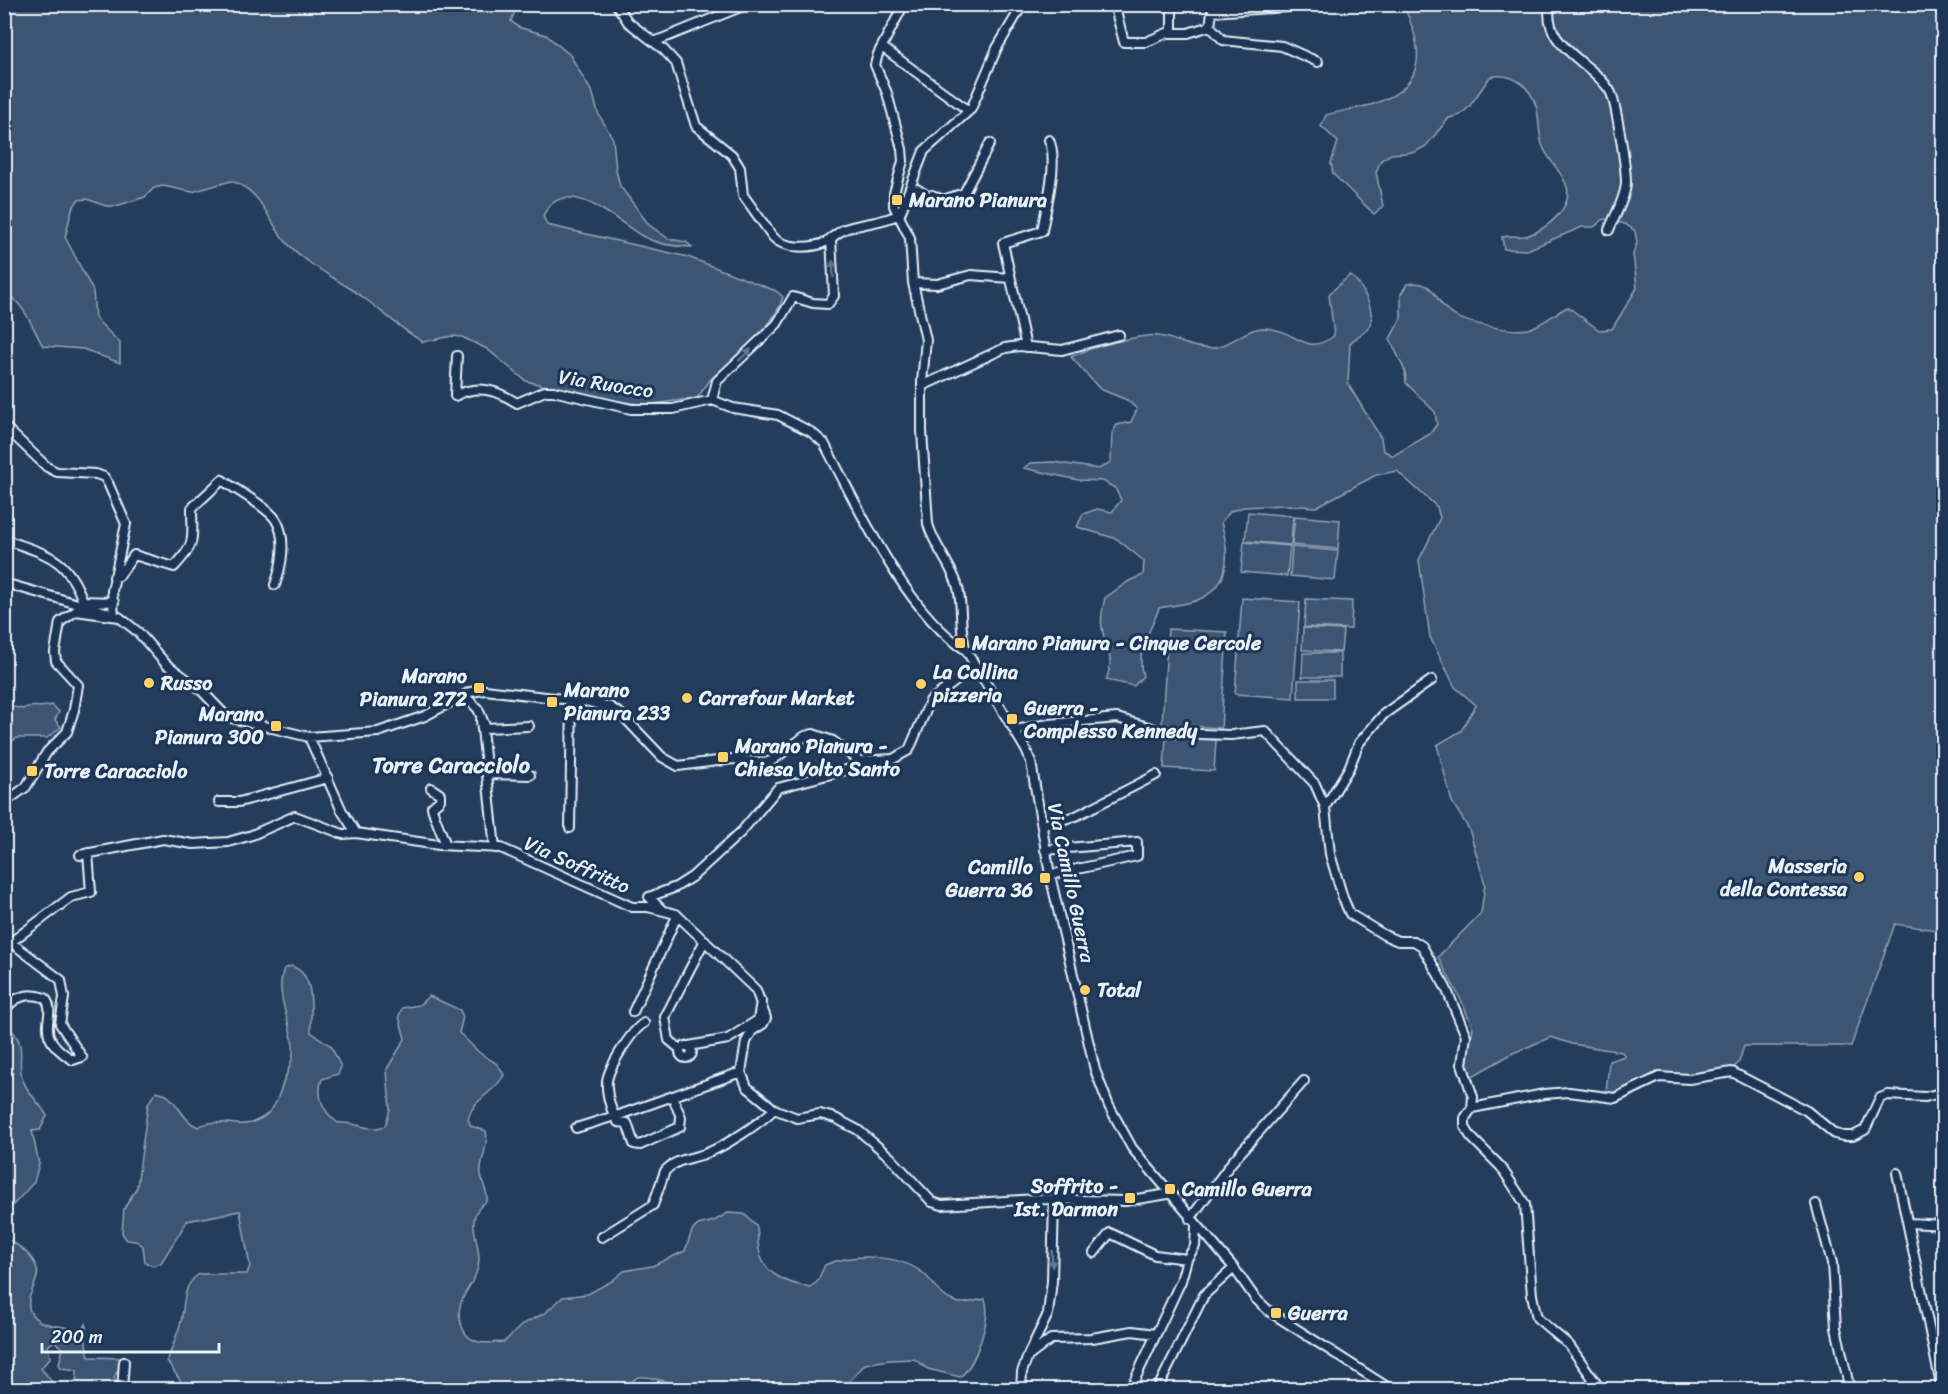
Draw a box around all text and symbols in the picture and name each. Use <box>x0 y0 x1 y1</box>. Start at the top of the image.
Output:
place label: Marano Pianura <box>908 183 1047 218</box>
marker: Marano Pianura <box>890 193 904 207</box>
one-way arrow <box>828 260 838 279</box>
one-way arrow <box>738 349 752 363</box>
street label: Via Ruocco <box>556 359 656 409</box>
place label: Marano Pianura - Cinque Cercole <box>971 626 1262 661</box>
marker: Marano Pianura - Cinque Cercole <box>953 636 967 650</box>
place label: La Collina pizzeria <box>931 655 1018 713</box>
place label: Marano Pianura 272 <box>360 659 467 717</box>
place label: Russo <box>160 666 213 701</box>
place label: Marano Pianura 233 <box>563 673 670 731</box>
marker: Russo <box>142 676 156 690</box>
marker: La Collina pizzeria <box>914 677 928 691</box>
marker: Marano Pianura 272 <box>472 681 486 695</box>
place label: Carrefour Market <box>698 681 855 716</box>
marker: Carrefour Market <box>680 691 694 705</box>
place label: Guerra - Complesso Kennedy <box>1023 691 1198 749</box>
marker: Marano Pianura 233 <box>545 695 559 709</box>
place label: Marano Pianura 300 <box>155 697 264 755</box>
marker: Guerra - Complesso Kennedy <box>1005 712 1019 726</box>
marker: Marano Pianura 300 <box>269 719 283 733</box>
place label: Marano Pianura - Chiesa Volto Santo <box>734 729 901 787</box>
district label: Torre Caracciolo <box>372 746 531 785</box>
marker: Marano Pianura - Chiesa Volto Santo <box>716 750 730 764</box>
place label: Torre Caracciolo <box>44 754 188 789</box>
marker: Torre Caracciolo <box>25 764 39 778</box>
street label: Via Camillo Guerra <box>1037 800 1105 967</box>
street label: Via Soffritto <box>518 826 636 904</box>
place label: Masseria della Contessa <box>1720 849 1848 907</box>
place label: Camillo Guerra 36 <box>945 850 1033 908</box>
marker: Masseria della Contessa <box>1852 870 1866 884</box>
marker: Camillo Guerra 36 <box>1038 871 1052 885</box>
place label: Total <box>1097 973 1142 1008</box>
marker: Total <box>1078 983 1092 997</box>
place label: Soffrito - Ist. Darmon <box>1013 1169 1118 1227</box>
place label: Camillo Guerra <box>1181 1172 1313 1207</box>
marker: Camillo Guerra <box>1163 1182 1177 1196</box>
marker: Soffrito - Ist. Darmon <box>1123 1191 1137 1205</box>
one-way arrow <box>1047 1250 1057 1269</box>
place label: Guerra <box>1287 1296 1349 1331</box>
marker: Guerra <box>1269 1306 1283 1320</box>
scale bar <box>42 1316 219 1354</box>
text: 200 m <box>51 1321 103 1353</box>

